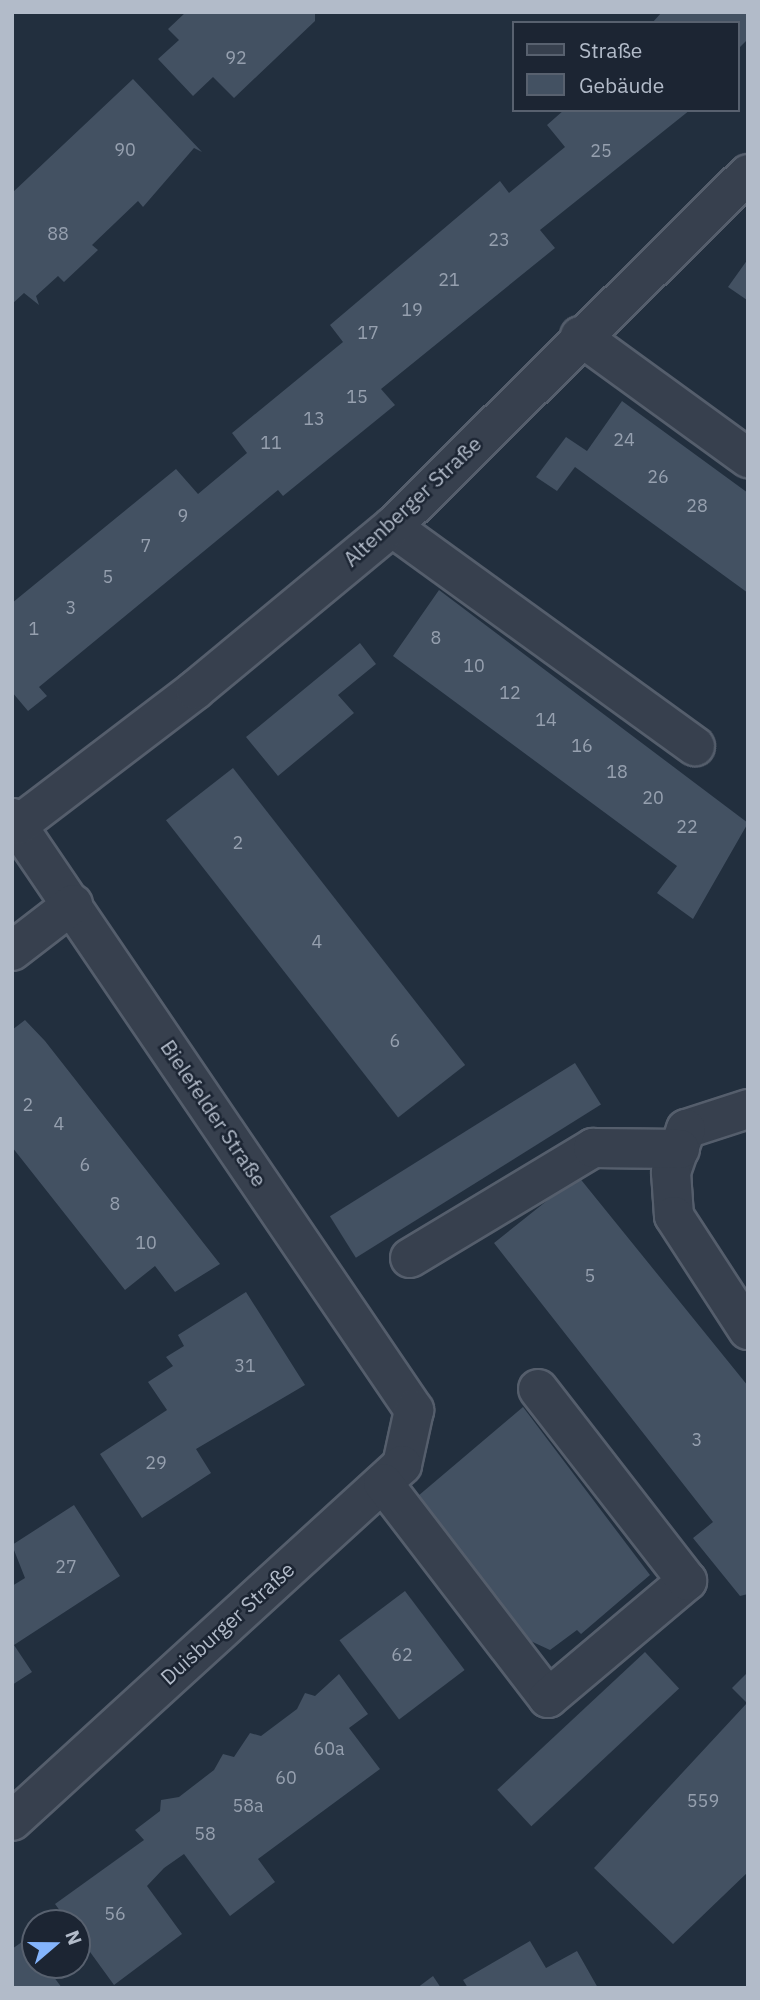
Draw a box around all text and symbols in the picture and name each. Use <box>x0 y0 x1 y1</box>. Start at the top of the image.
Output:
legend <box>512 21 739 112</box>
text: Straße <box>579 36 642 64</box>
house number: 92 <box>225 47 247 69</box>
text: Gebäude <box>579 71 664 99</box>
house number: 90 <box>114 139 136 161</box>
house number: 25 <box>590 140 612 162</box>
house number: 88 <box>47 223 69 245</box>
house number: 23 <box>488 229 510 251</box>
house number: 21 <box>438 269 460 291</box>
house number: 19 <box>401 299 423 321</box>
house number: 17 <box>357 322 379 344</box>
house number: 15 <box>346 386 368 408</box>
house number: 13 <box>303 408 325 430</box>
house number: 24 <box>613 429 635 451</box>
street label: Altenberger Straße <box>338 431 486 571</box>
house number: 11 <box>260 432 282 454</box>
house number: 26 <box>647 466 669 488</box>
house number: 28 <box>686 495 708 517</box>
house number: 9 <box>178 505 188 527</box>
house number: 7 <box>141 535 151 557</box>
house number: 5 <box>103 566 113 588</box>
house number: 3 <box>66 597 76 619</box>
house number: 1 <box>29 618 39 640</box>
house number: 8 <box>431 627 441 649</box>
house number: 10 <box>463 655 485 677</box>
house number: 12 <box>499 682 521 704</box>
house number: 14 <box>535 709 557 731</box>
house number: 16 <box>571 735 593 757</box>
house number: 18 <box>606 761 628 783</box>
house number: 20 <box>642 787 664 809</box>
house number: 22 <box>676 816 698 838</box>
house number: 2 <box>233 832 243 854</box>
house number: 4 <box>312 931 322 953</box>
house number: 6 <box>390 1030 400 1052</box>
street label: Bielefelder Straße <box>156 1035 272 1191</box>
house number: 2 <box>23 1094 33 1116</box>
house number: 4 <box>54 1113 64 1135</box>
house number: 6 <box>80 1154 90 1176</box>
house number: 8 <box>110 1193 120 1215</box>
house number: 10 <box>135 1232 157 1254</box>
house number: 5 <box>585 1265 595 1287</box>
house number: 31 <box>234 1355 256 1377</box>
house number: 3 <box>692 1429 702 1451</box>
house number: 29 <box>145 1452 167 1474</box>
house number: 27 <box>55 1556 77 1578</box>
street label: Duisburger Straße <box>155 1556 299 1690</box>
house number: 62 <box>391 1644 413 1666</box>
house number: 60a <box>313 1738 345 1760</box>
house number: 60 <box>275 1767 297 1789</box>
house number: 559 <box>687 1790 719 1812</box>
house number: 58a <box>232 1795 264 1817</box>
house number: 58 <box>194 1823 216 1845</box>
house number: 56 <box>104 1903 126 1925</box>
north arrow <box>21 1909 91 1979</box>
text: N <box>60 1927 87 1948</box>

